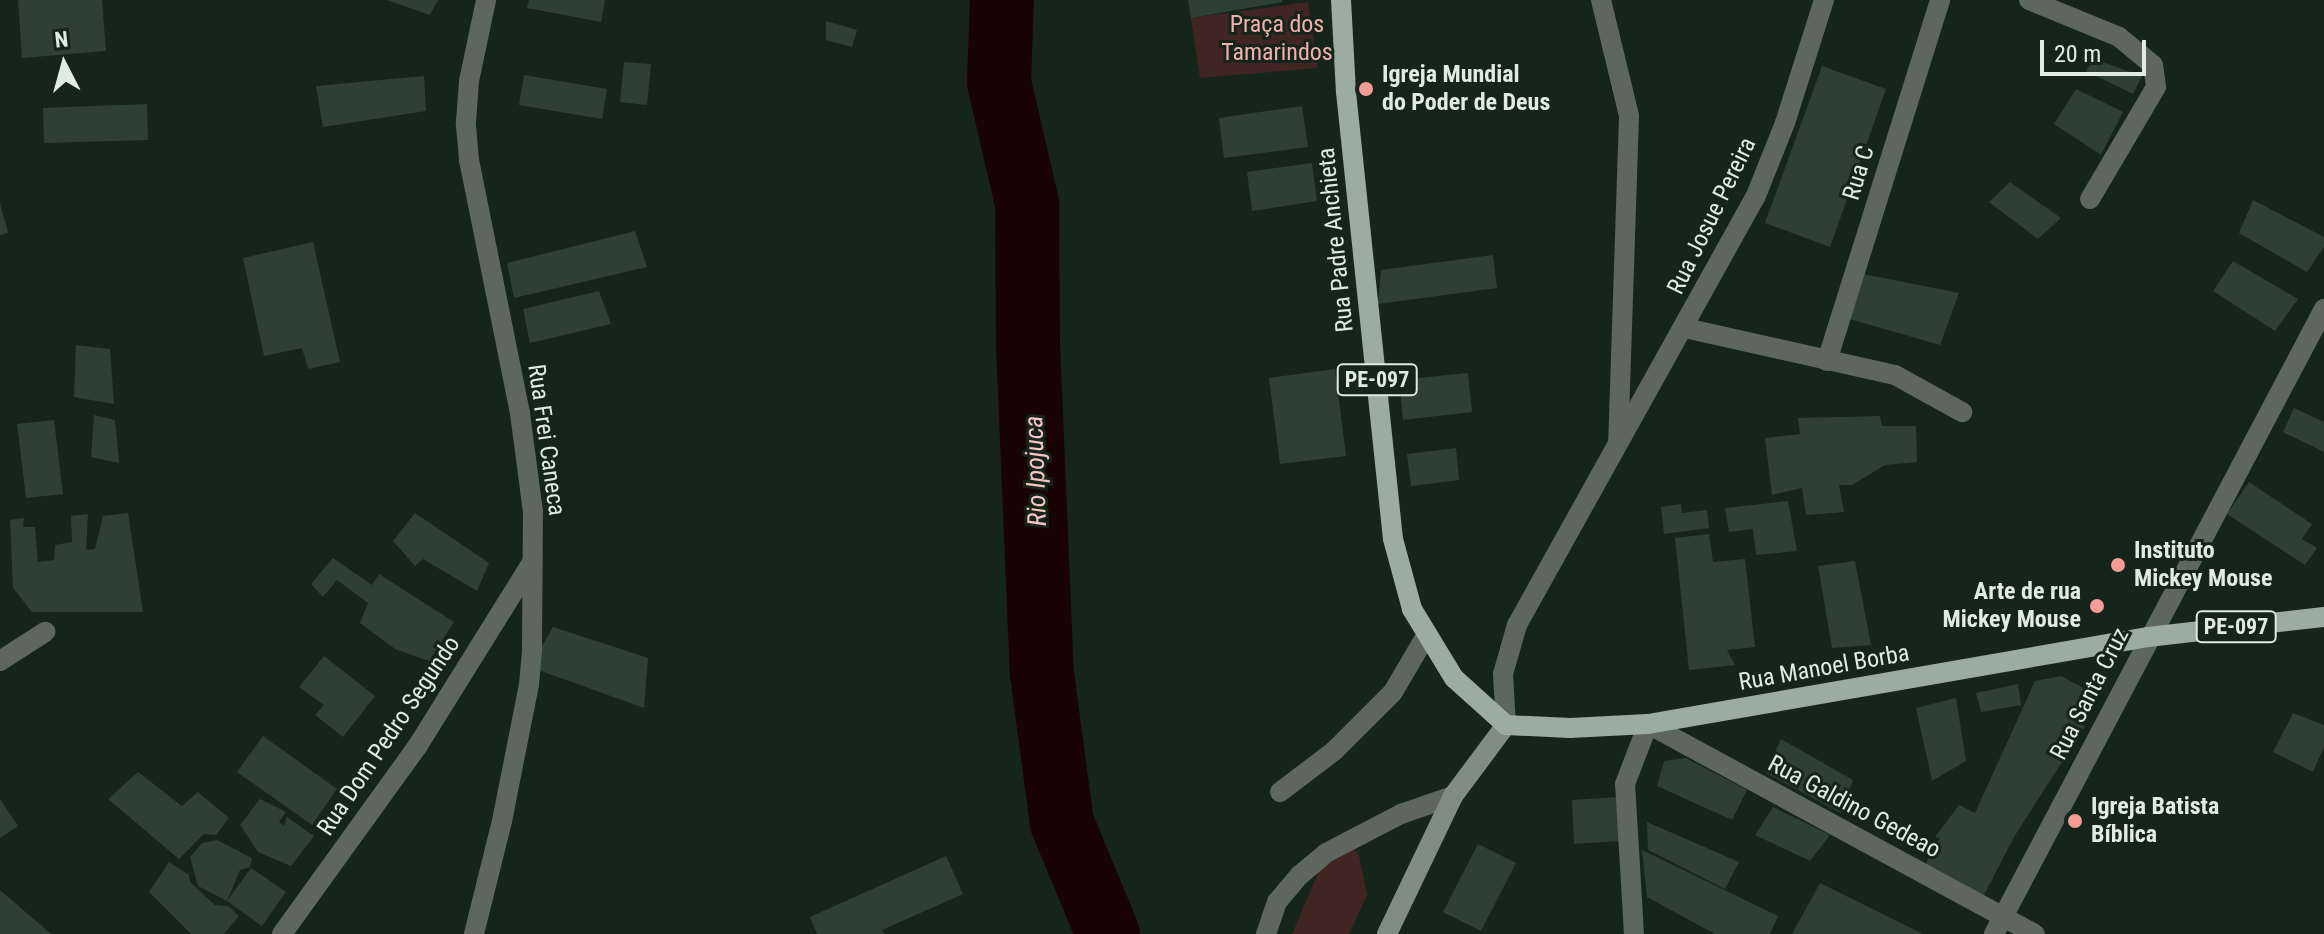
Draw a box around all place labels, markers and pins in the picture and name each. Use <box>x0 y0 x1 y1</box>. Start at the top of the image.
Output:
place label: Igreja Mundial do Poder de Deus <box>1382 61 1550 117</box>
marker: Igreja Mundial do Poder de Deus <box>1357 80 1375 98</box>
place label: Instituto Mickey Mouse <box>2134 537 2272 593</box>
marker: Instituto Mickey Mouse <box>2109 556 2127 574</box>
place label: Arte de rua Mickey Mouse <box>1943 578 2081 634</box>
marker: Arte de rua Mickey Mouse <box>2088 597 2106 615</box>
place label: Igreja Batista Bíblica <box>2091 793 2219 849</box>
marker: Igreja Batista Bíblica <box>2066 812 2084 830</box>

